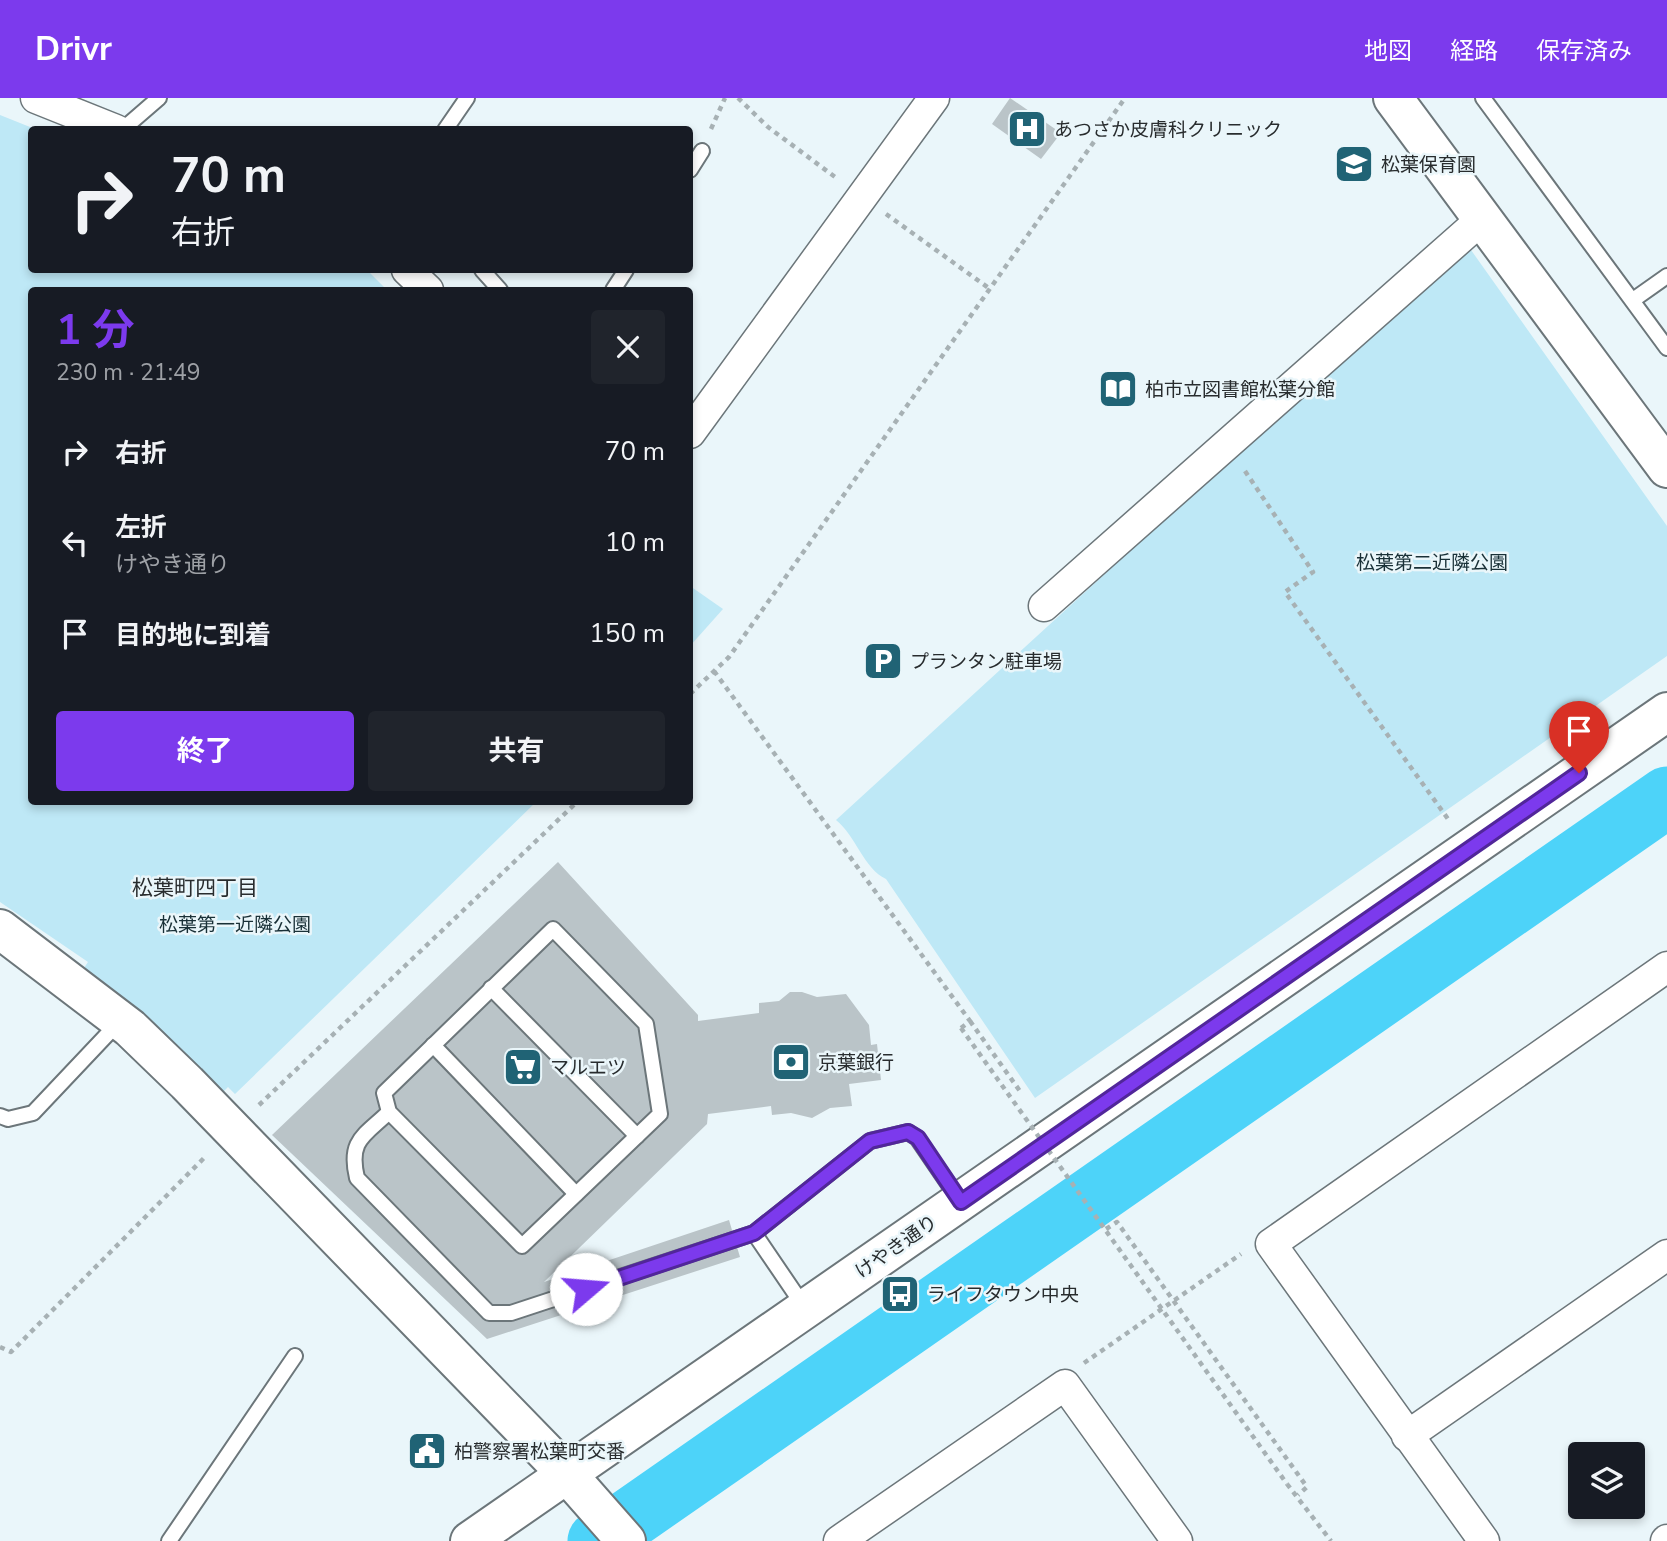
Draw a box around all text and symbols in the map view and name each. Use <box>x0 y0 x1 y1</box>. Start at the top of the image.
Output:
text: Drivr <box>35 27 112 72</box>
text: 地図 <box>1364 35 1412 67</box>
text: 経路 <box>1450 35 1498 67</box>
text: 保存済み <box>1536 35 1632 67</box>
hospital icon: あつさか皮膚科クリニック <box>1006 108 1048 150</box>
place label: あつさか皮膚科クリニック <box>1054 117 1282 143</box>
text: 70 m <box>171 142 286 209</box>
school or university icon: 松葉保育園 <box>1333 143 1375 185</box>
place label: 松葉保育園 <box>1381 152 1476 178</box>
icon: right <box>56 154 147 245</box>
text: 右折 <box>171 211 235 254</box>
text: 1 分 <box>56 302 135 359</box>
button: close <box>591 310 665 384</box>
text: 230 m · 21:49 <box>56 357 201 388</box>
library icon: 柏市立図書館松葉分館 <box>1097 368 1139 410</box>
place label: 柏市立図書館松葉分館 <box>1145 377 1335 403</box>
icon: right <box>56 433 94 471</box>
text: 70 m <box>605 434 665 469</box>
text: 右折 <box>115 436 167 471</box>
text: 左折 <box>115 510 167 545</box>
icon: left <box>56 524 94 562</box>
text: 10 m <box>605 525 665 560</box>
text: けやき通り <box>115 549 230 580</box>
park label: 松葉第二近隣公園 <box>1356 550 1508 576</box>
icon: arrive <box>56 615 94 653</box>
text: 150 m <box>589 616 665 651</box>
text: 目的地に到着 <box>115 618 271 653</box>
parking icon: プランタン駐車場 <box>862 640 904 682</box>
place label: プランタン駐車場 <box>910 649 1062 675</box>
pin <box>1549 701 1609 773</box>
button: 終了 <box>56 711 354 791</box>
button: 共有 <box>368 711 665 791</box>
icon: arrive <box>1560 712 1598 750</box>
district label: 松葉町四丁目 <box>132 874 258 902</box>
park label: 松葉第一近隣公園 <box>159 912 311 938</box>
bank icon: 京葉銀行 <box>770 1041 812 1083</box>
supermarket icon: マルエツ <box>502 1046 544 1088</box>
place label: 京葉銀行 <box>818 1050 894 1076</box>
place label: マルエツ <box>550 1055 626 1081</box>
street label: けやき通り <box>850 1209 943 1285</box>
position arrow <box>549 1252 623 1326</box>
bus stop icon: ライフタウン中央 <box>879 1273 921 1315</box>
place label: ライフタウン中央 <box>927 1282 1079 1308</box>
public building icon: 柏警察署松葉町交番 <box>406 1430 448 1472</box>
place label: 柏警察署松葉町交番 <box>454 1439 625 1465</box>
map controls <box>1568 1442 1645 1519</box>
button: layers <box>1568 1442 1645 1519</box>

